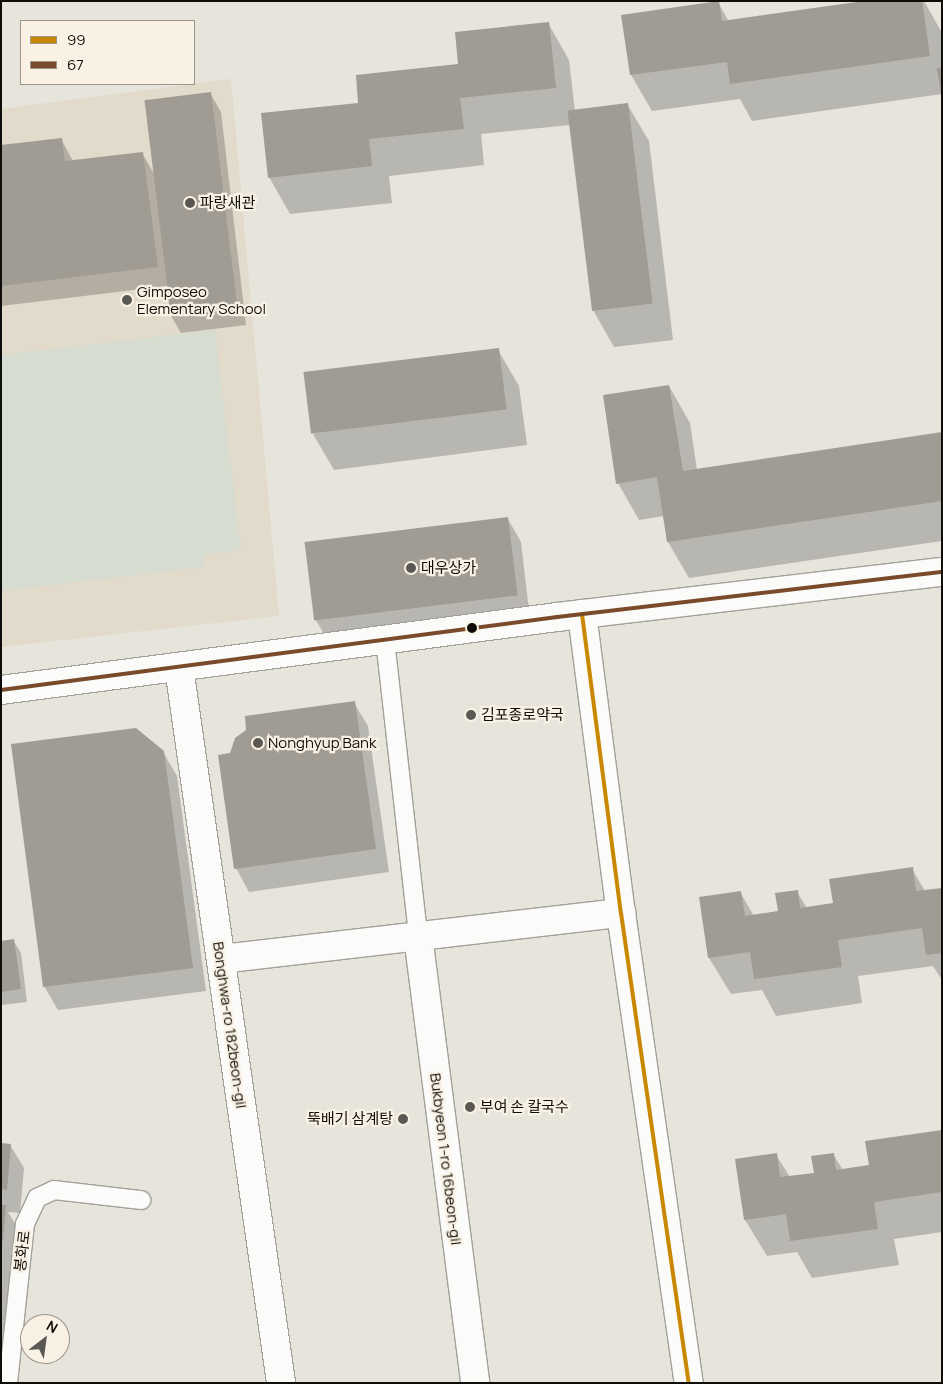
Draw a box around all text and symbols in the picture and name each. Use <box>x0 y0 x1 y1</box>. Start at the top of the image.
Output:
legend <box>20 20 195 85</box>
text: 99 <box>67 29 86 50</box>
text: 67 <box>67 54 84 75</box>
place label: 파랑새관 <box>200 194 255 212</box>
marker: 파랑새관 <box>184 197 196 209</box>
place label: Gimposeo Elementary School <box>137 282 266 317</box>
marker: Gimposeo Elementary School <box>121 294 133 306</box>
place label: 대우상가 <box>421 559 476 577</box>
marker: 대우상가 <box>405 562 417 574</box>
unlabelled marker <box>467 623 477 633</box>
place label: 김포종로약국 <box>481 706 564 724</box>
marker: 김포종로약국 <box>465 709 477 721</box>
place label: Nonghyup Bank <box>268 734 376 752</box>
marker: Nonghyup Bank <box>252 737 264 749</box>
street label: Bonghwa-ro 182beon-gil <box>209 940 251 1110</box>
street label: Bukbyeon 1-ro 16beon-gil <box>427 1072 465 1246</box>
place label: 부여 손 칼국수 <box>480 1098 569 1116</box>
marker: 부여 손 칼국수 <box>464 1101 476 1113</box>
place label: 뚝배기 삼계탕 <box>307 1110 393 1128</box>
marker: 뚝배기 삼계탕 <box>397 1113 409 1125</box>
street label: 봉화로 <box>11 1229 33 1273</box>
north arrow <box>20 1314 70 1364</box>
text: N <box>43 1316 61 1337</box>

